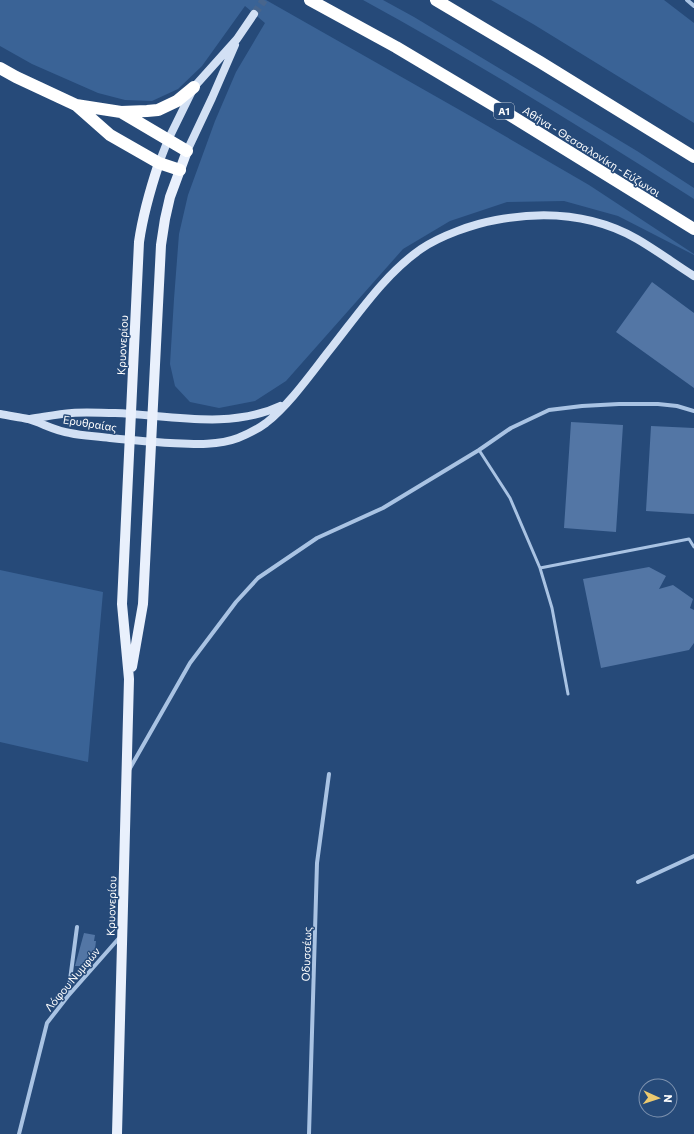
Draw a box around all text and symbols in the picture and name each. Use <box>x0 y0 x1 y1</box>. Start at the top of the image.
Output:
road number: Α1 <box>494 103 514 119</box>
street label: Αθήνα - Θεσσαλονίκη - Εύζωνοι <box>521 103 664 199</box>
street label: Κρυονερίου <box>114 315 130 375</box>
street label: Ερυθραίας <box>62 412 118 434</box>
street label: Κρυονερίου <box>103 876 119 936</box>
street label: Οδυσσέως <box>299 926 313 982</box>
street label: Λόφου Νυμφών <box>42 944 103 1014</box>
north arrow <box>638 1078 678 1118</box>
text: N <box>662 1094 675 1103</box>

